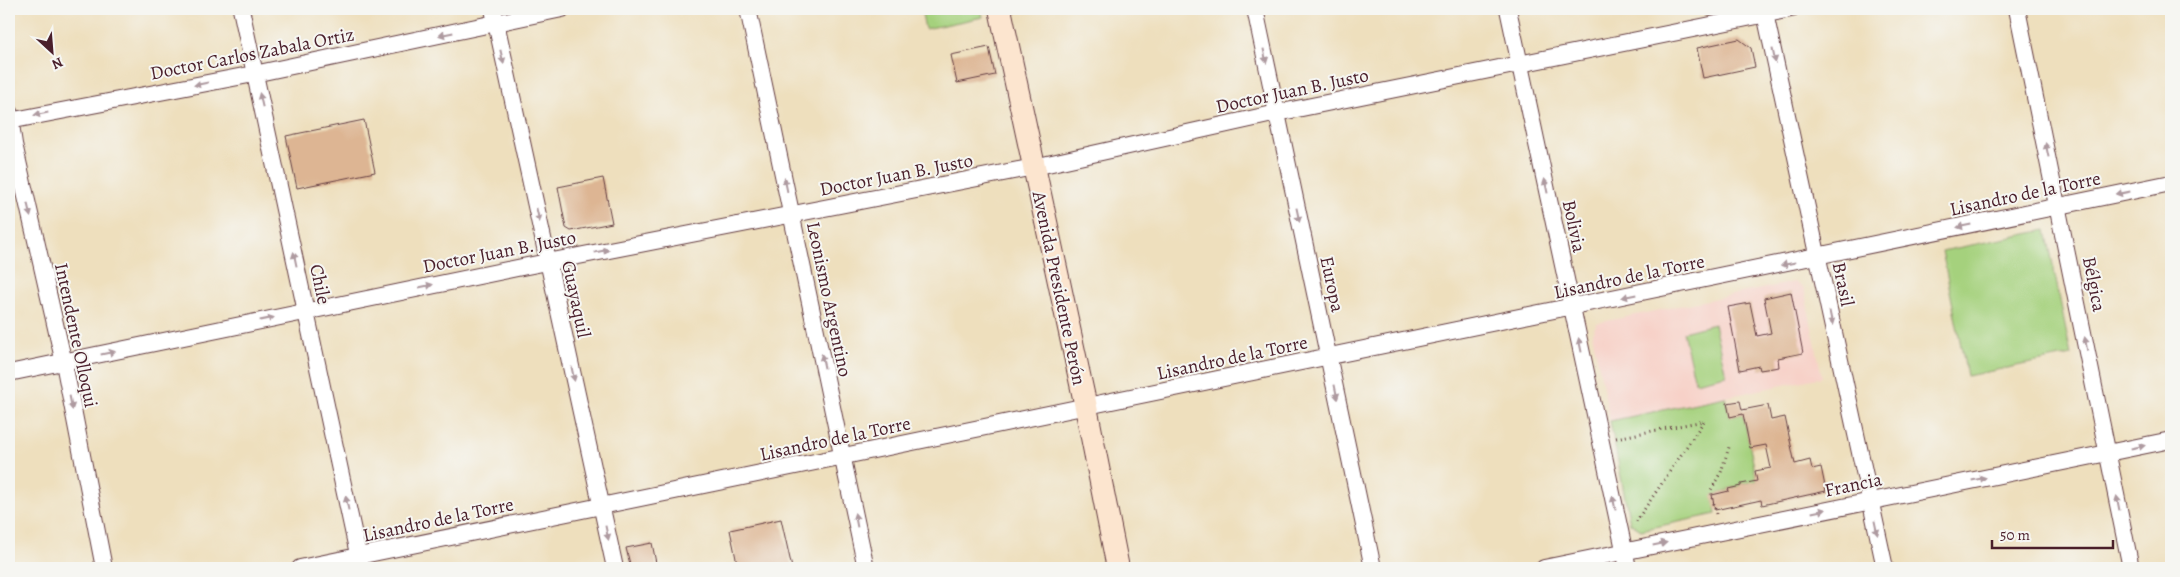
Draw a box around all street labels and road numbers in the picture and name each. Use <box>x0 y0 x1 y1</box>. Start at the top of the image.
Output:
street label: Doctor Carlos Zabala Ortiz <box>148 21 356 87</box>
street label: Doctor Juan B. Justo <box>1213 62 1371 120</box>
street label: Doctor Juan B. Justo <box>817 147 975 203</box>
street label: Lisandro de la Torre <box>1947 165 2103 223</box>
street label: Avenida Presidente Perón <box>1026 188 1092 388</box>
street label: Bolivia <box>1556 197 1592 255</box>
street label: Leonismo Argentino <box>800 219 858 379</box>
street label: Doctor Juan B. Justo <box>420 224 578 280</box>
street label: Lisandro de la Torre <box>1551 248 1707 306</box>
street label: Europa <box>1313 254 1351 315</box>
street label: Bélgica <box>2076 254 2112 314</box>
street label: Guayaquil <box>555 258 597 340</box>
street label: Intendente Olloqui <box>48 260 104 410</box>
street label: Brasil <box>1826 260 1860 309</box>
street label: Chile <box>303 262 337 307</box>
street label: Lisandro de la Torre <box>1154 329 1310 387</box>
street label: Lisandro de la Torre <box>757 410 913 468</box>
street label: Francia <box>1822 466 1884 504</box>
street label: Lisandro de la Torre <box>360 491 516 549</box>

